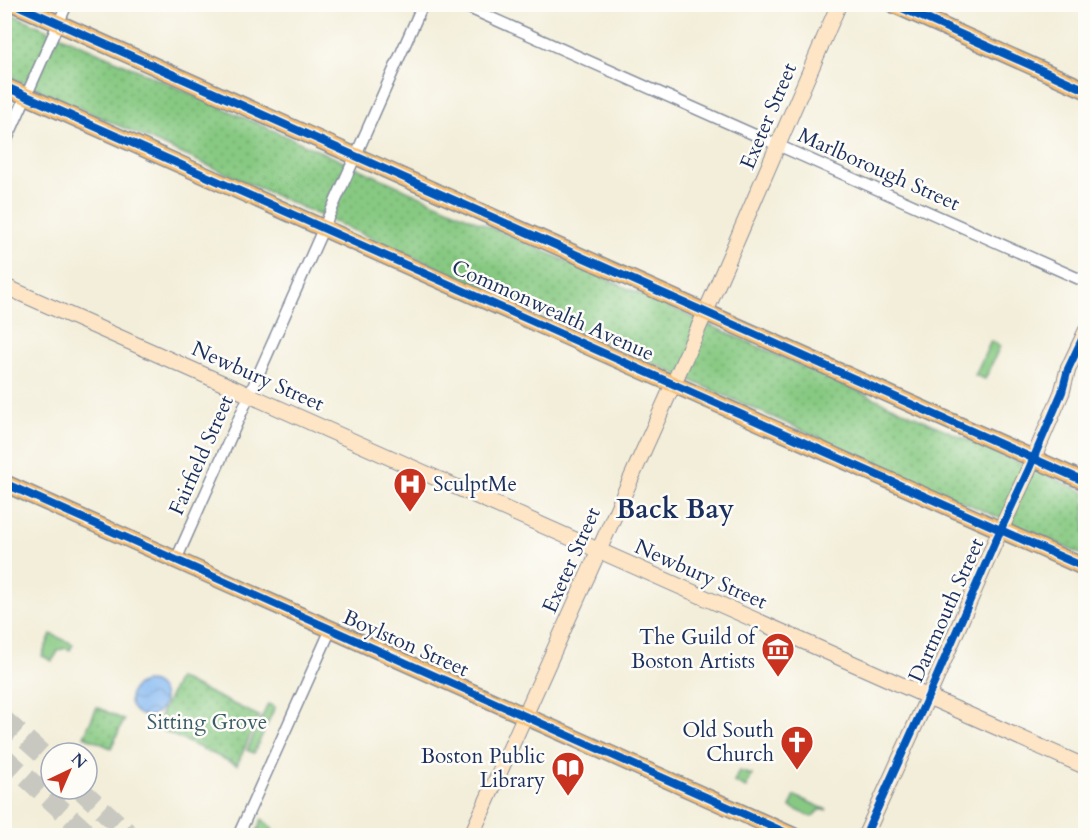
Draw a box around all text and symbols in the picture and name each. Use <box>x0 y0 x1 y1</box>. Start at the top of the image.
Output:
street label: Exeter Street <box>733 58 804 174</box>
street label: Marlborough Street <box>793 121 965 218</box>
street label: Commonwealth Avenue <box>447 253 659 368</box>
street label: Newbury Street <box>187 334 329 419</box>
street label: Fairfield Street <box>162 390 241 520</box>
hospital icon: SculptMe <box>392 466 428 513</box>
place label: SculptMe <box>433 470 517 499</box>
district label: Back Bay <box>616 491 735 528</box>
street label: Exeter Street <box>535 502 608 618</box>
street label: Newbury Street <box>630 532 772 617</box>
street label: Dartmouth Street <box>902 533 991 687</box>
street label: Boylston Street <box>338 603 474 684</box>
place label: The Guild of Boston Artists <box>631 623 759 676</box>
museum icon: The Guild of Boston Artists <box>760 631 796 678</box>
park label: Sitting Grove <box>147 708 267 737</box>
place label: Old South Church <box>682 716 774 769</box>
church icon: Old South Church <box>779 724 815 771</box>
north arrow <box>39 741 99 801</box>
place label: Boston Public Library <box>421 742 545 795</box>
text: N <box>66 748 91 774</box>
library icon: Boston Public Library <box>550 750 586 797</box>

